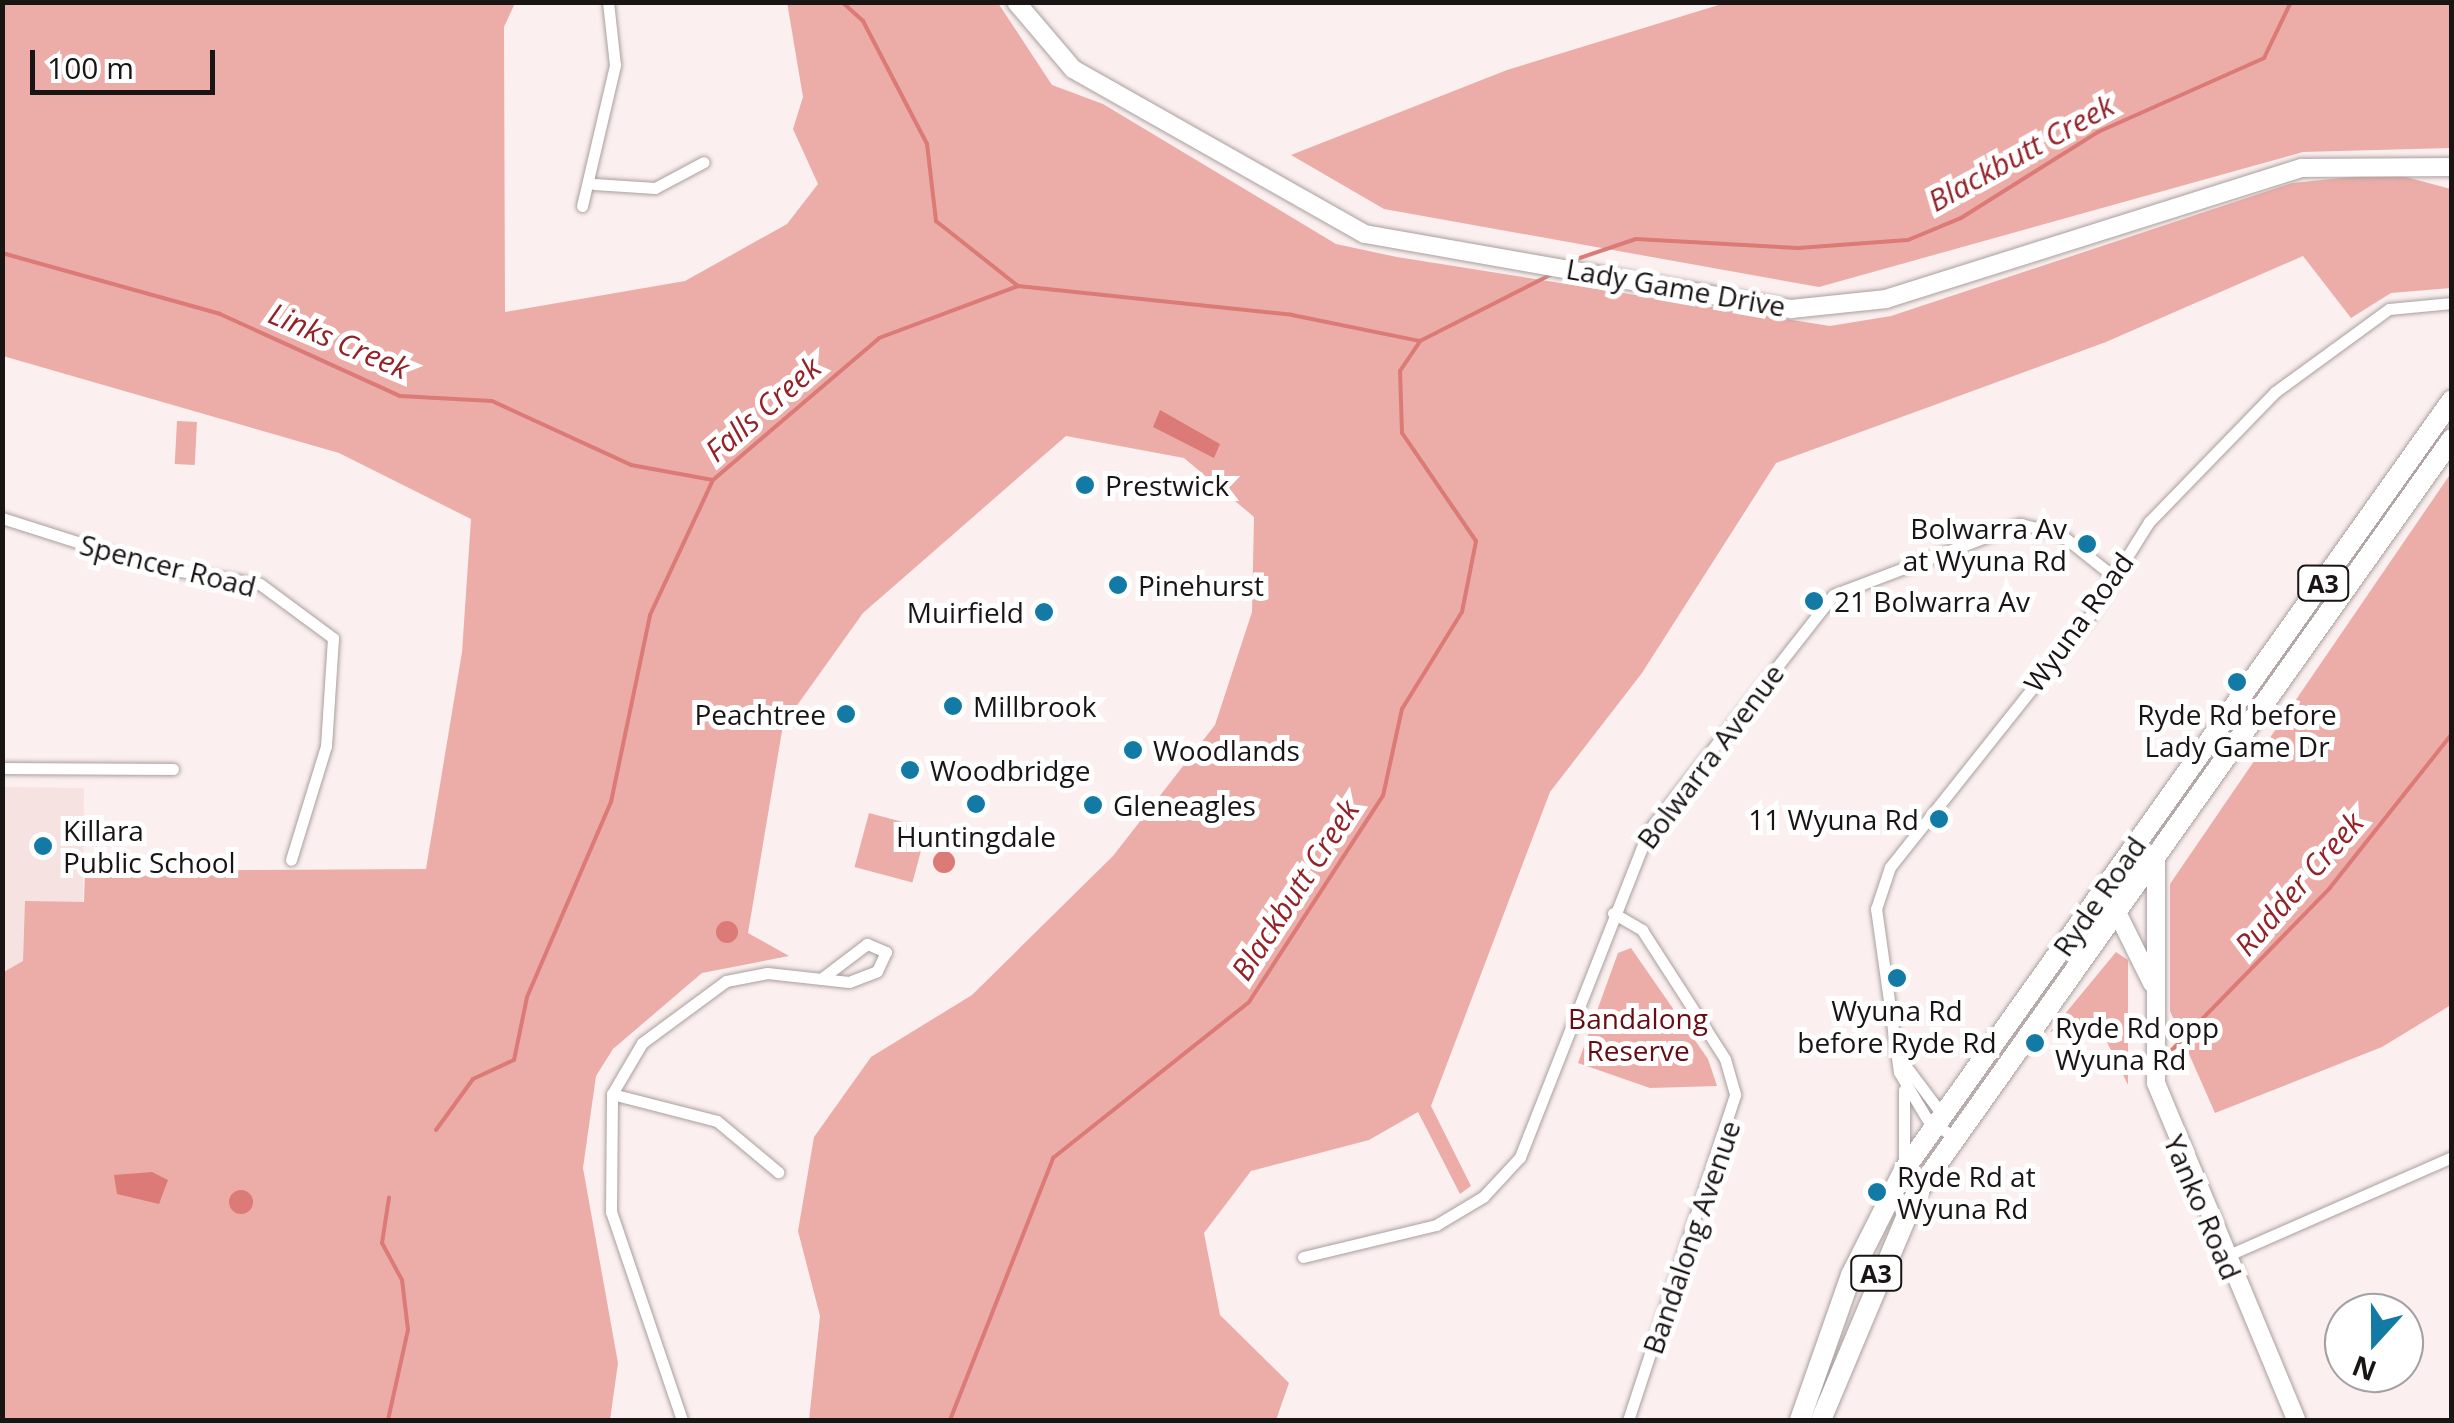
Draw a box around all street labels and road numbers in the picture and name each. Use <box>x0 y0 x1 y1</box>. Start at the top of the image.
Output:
street label: Lady Game Drive <box>1564 251 1788 323</box>
street label: Spencer Road <box>77 527 259 603</box>
street label: Wyuna Road <box>2016 546 2140 698</box>
road number: A3 <box>2296 563 2350 603</box>
street label: Bolwarra Avenue <box>1630 657 1790 855</box>
street label: Ryde Road <box>2046 830 2152 962</box>
street label: Bandalong Avenue <box>1635 1116 1747 1358</box>
street label: Yanko Road <box>2157 1130 2249 1284</box>
road number: A3 <box>1848 1253 1904 1293</box>

